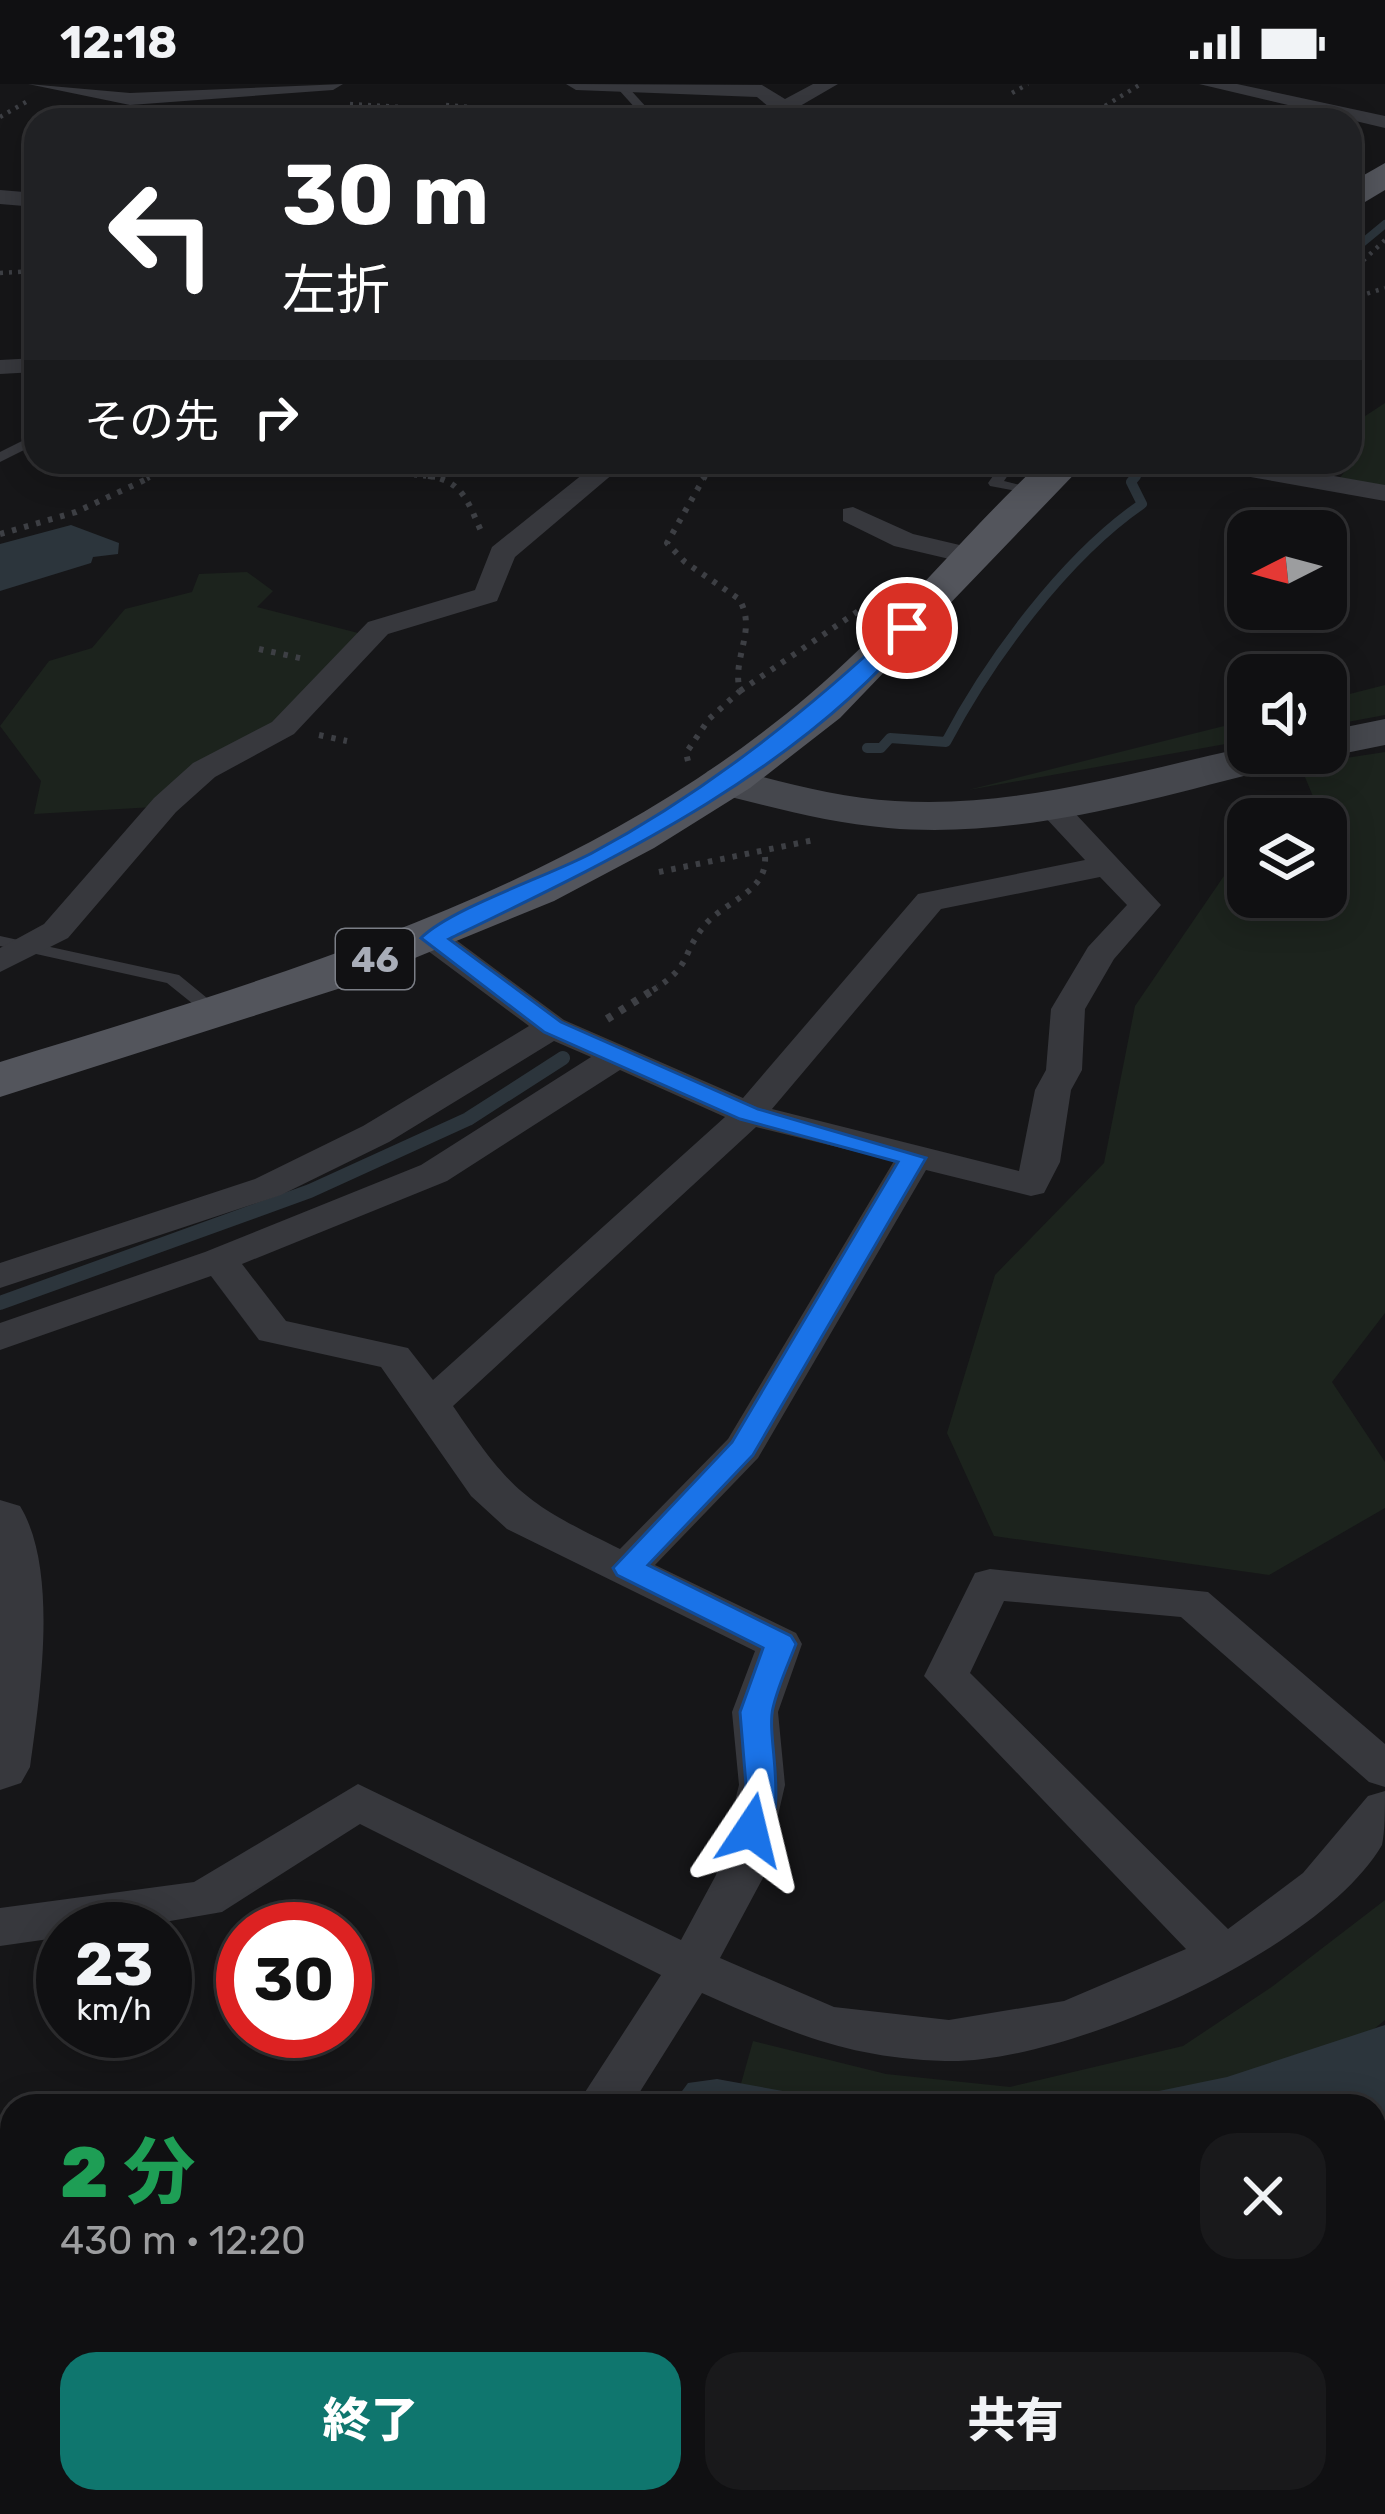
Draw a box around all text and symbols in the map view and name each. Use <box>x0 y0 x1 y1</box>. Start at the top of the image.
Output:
text: 12:18 <box>60 16 178 69</box>
text: 30 m <box>282 145 489 245</box>
icon: left <box>84 156 240 312</box>
text: 左折 <box>282 259 390 323</box>
icon: right <box>243 384 309 450</box>
text: その先 <box>84 395 219 448</box>
north arrow <box>1227 510 1347 630</box>
map controls <box>1227 510 1347 918</box>
pin <box>856 577 958 679</box>
icon: arrive <box>874 595 940 661</box>
button: sound <box>1227 654 1347 774</box>
button: layers <box>1227 798 1347 918</box>
road number: 46 <box>336 929 414 989</box>
position arrow <box>688 1767 814 1893</box>
speed limit sign: 30 <box>216 1902 372 2058</box>
text: 23 <box>75 1929 153 2000</box>
text: km/h <box>77 1992 151 2028</box>
text: 2 分 <box>60 2130 195 2215</box>
button: close <box>1200 2133 1326 2259</box>
text: 430 m · 12:20 <box>60 2218 306 2264</box>
button: 終了 <box>60 2352 681 2490</box>
button: 共有 <box>705 2352 1326 2490</box>

